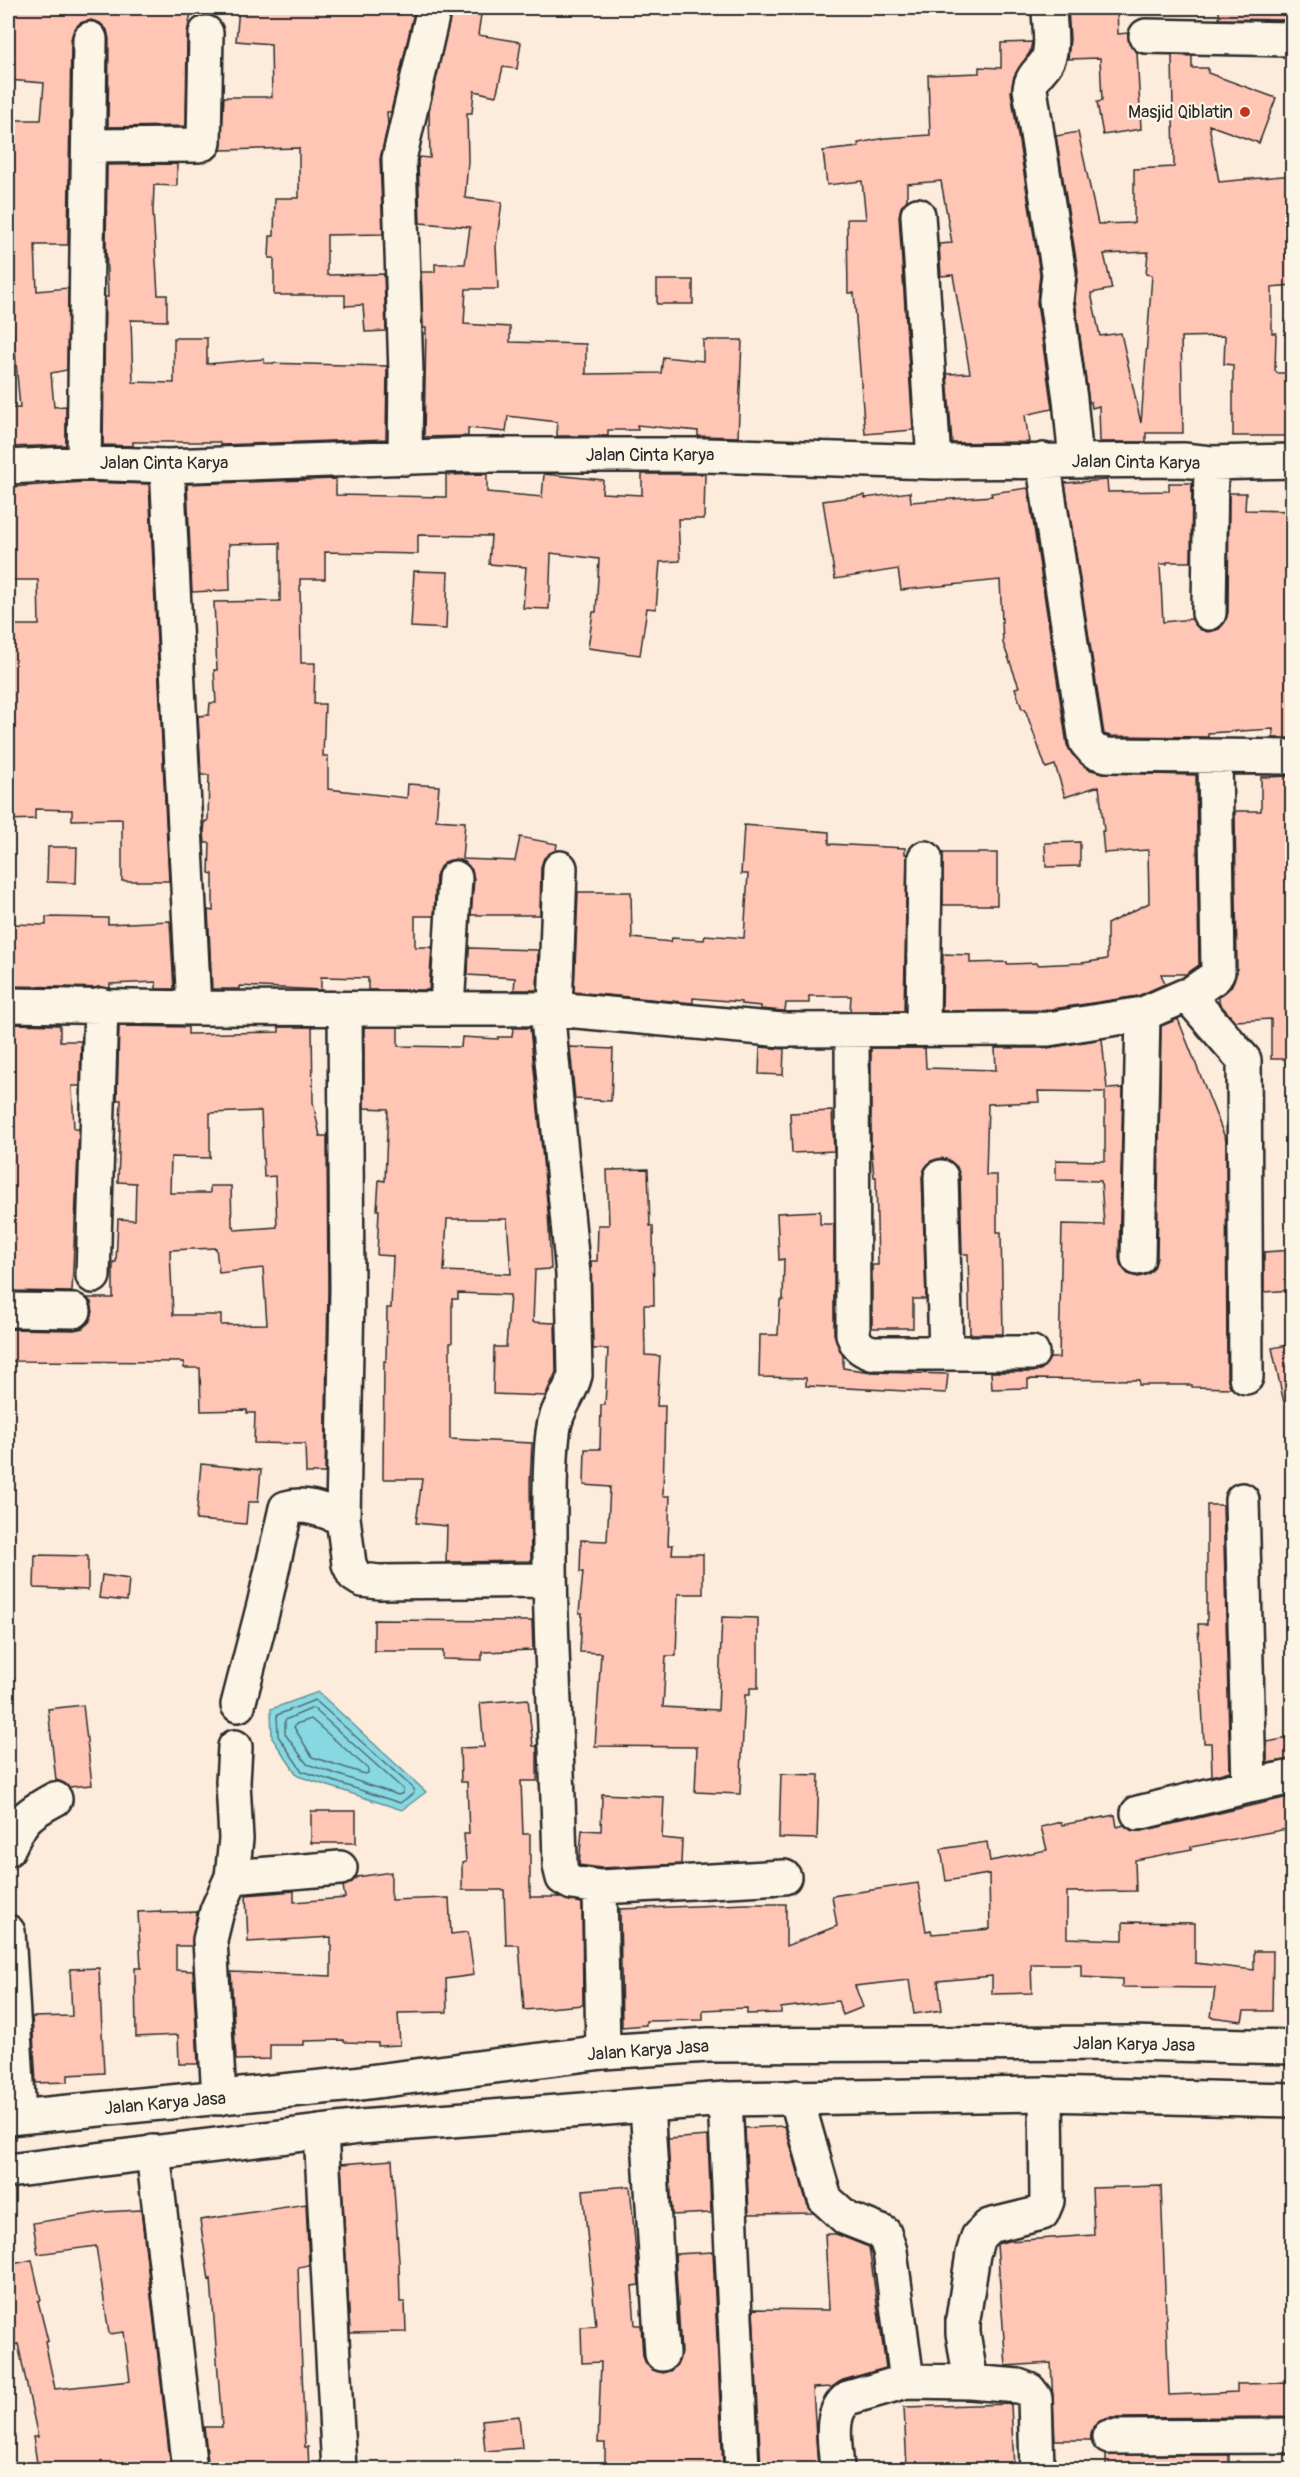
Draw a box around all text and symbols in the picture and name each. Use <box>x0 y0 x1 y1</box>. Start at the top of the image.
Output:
place label: Masjid Qiblatin <box>1128 101 1233 124</box>
marker: Masjid Qiblatin <box>1238 105 1252 119</box>
street label: Jalan Cinta Karya <box>586 444 714 467</box>
street label: Jalan Cinta Karya <box>1072 450 1200 475</box>
street label: Jalan Cinta Karya <box>100 452 228 475</box>
street label: Jalan Karya Jasa <box>1073 2032 1195 2057</box>
street label: Jalan Karya Jasa <box>586 2035 710 2066</box>
street label: Jalan Karya Jasa <box>103 2087 227 2120</box>

